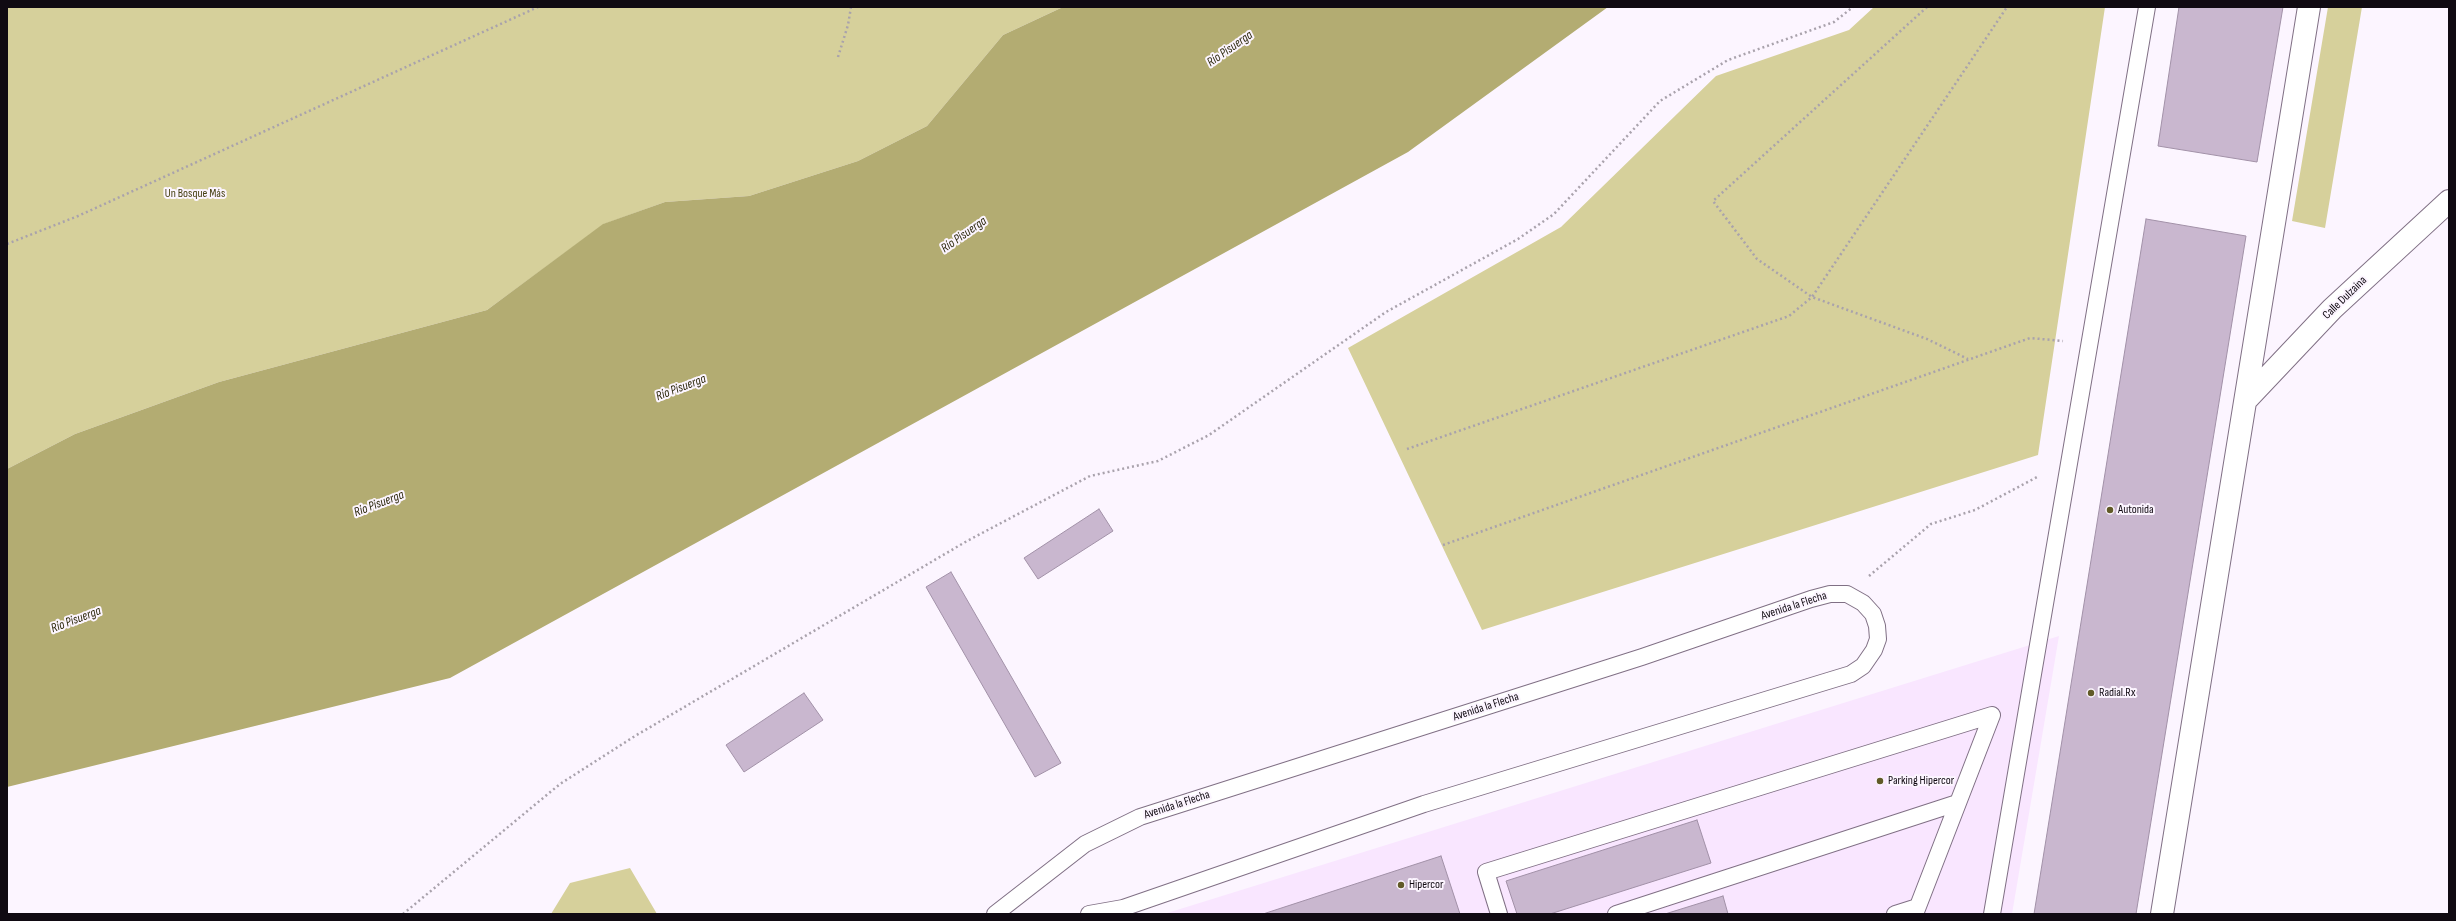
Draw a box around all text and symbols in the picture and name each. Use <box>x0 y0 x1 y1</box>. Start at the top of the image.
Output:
water label: Río Pisuerga <box>1204 28 1256 70</box>
park label: Un Bosque Más <box>165 187 225 201</box>
water label: Río Pisuerga <box>938 214 990 256</box>
street label: Calle Dulzaina <box>2320 274 2370 322</box>
water label: Río Pisuerga <box>654 371 708 405</box>
water label: Río Pisuerga <box>352 487 406 521</box>
place label: Autonida <box>2118 503 2154 517</box>
marker: Autonida <box>2105 505 2115 515</box>
street label: Avenida la Flecha <box>1759 589 1829 623</box>
water label: Río Pisuerga <box>49 603 103 637</box>
place label: Radial.Rx <box>2099 686 2135 700</box>
marker: Radial.Rx <box>2086 688 2096 698</box>
street label: Avenida la Flecha <box>1451 690 1521 724</box>
place label: Parking Hipercor <box>1888 774 1954 788</box>
marker: Parking Hipercor <box>1875 776 1885 786</box>
street label: Avenida la Flecha <box>1142 788 1212 822</box>
place label: Hipercor <box>1409 878 1444 892</box>
marker: Hipercor <box>1396 880 1406 890</box>

